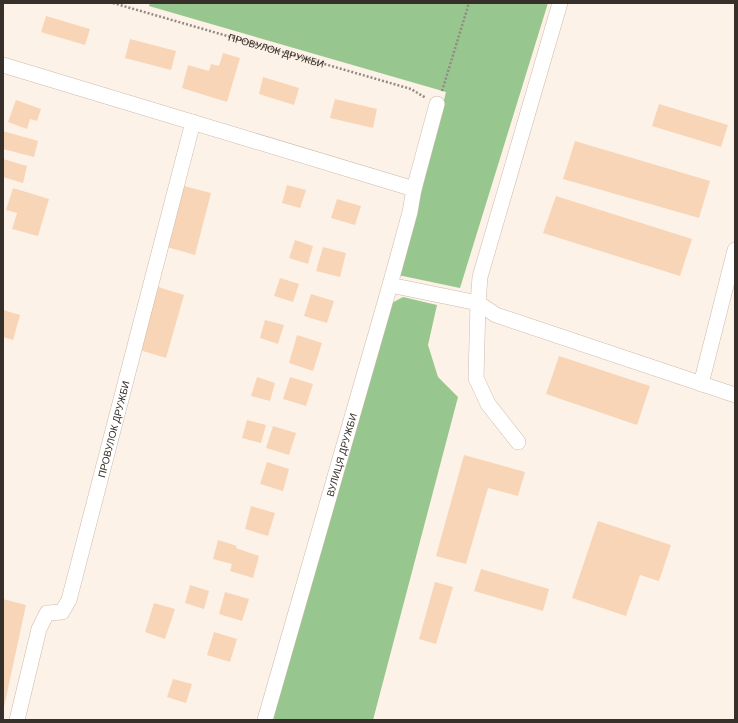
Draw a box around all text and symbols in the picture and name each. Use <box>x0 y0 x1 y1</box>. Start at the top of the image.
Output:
street label: ПРОВУЛОК ДРУЖБИ <box>227 32 325 70</box>
street label: ПРОВУЛОК ДРУЖБИ <box>96 380 132 479</box>
street label: ВУЛИЦЯ ДРУЖБИ <box>325 412 359 498</box>

